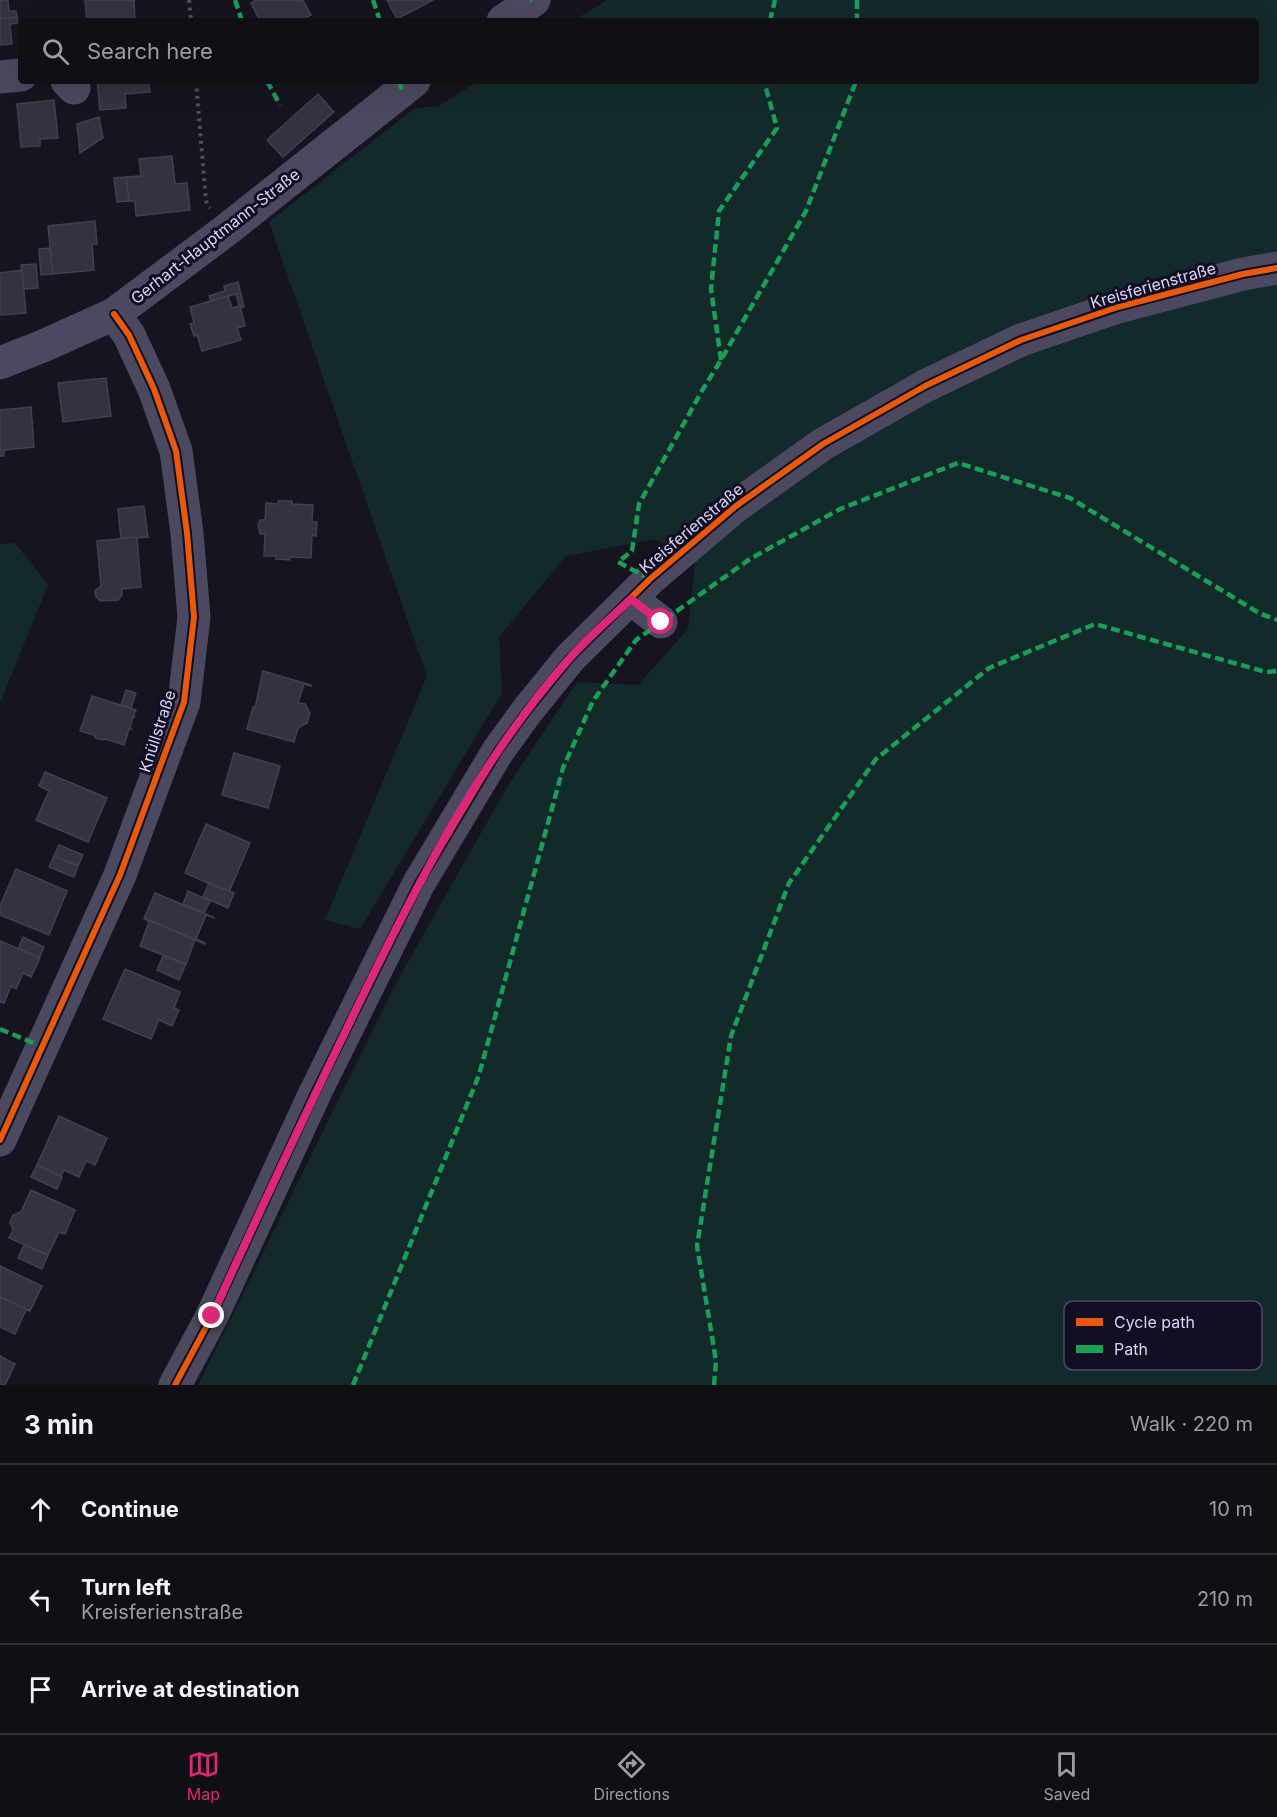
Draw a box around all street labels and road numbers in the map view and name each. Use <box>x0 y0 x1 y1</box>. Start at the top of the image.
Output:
street label: Gerhart-Hauptmann-Straße <box>127 164 303 308</box>
street label: Kreisferienstraße <box>1088 258 1218 312</box>
street label: Kreisferienstraße <box>635 479 747 577</box>
street label: Knüllstraße <box>134 687 180 775</box>

